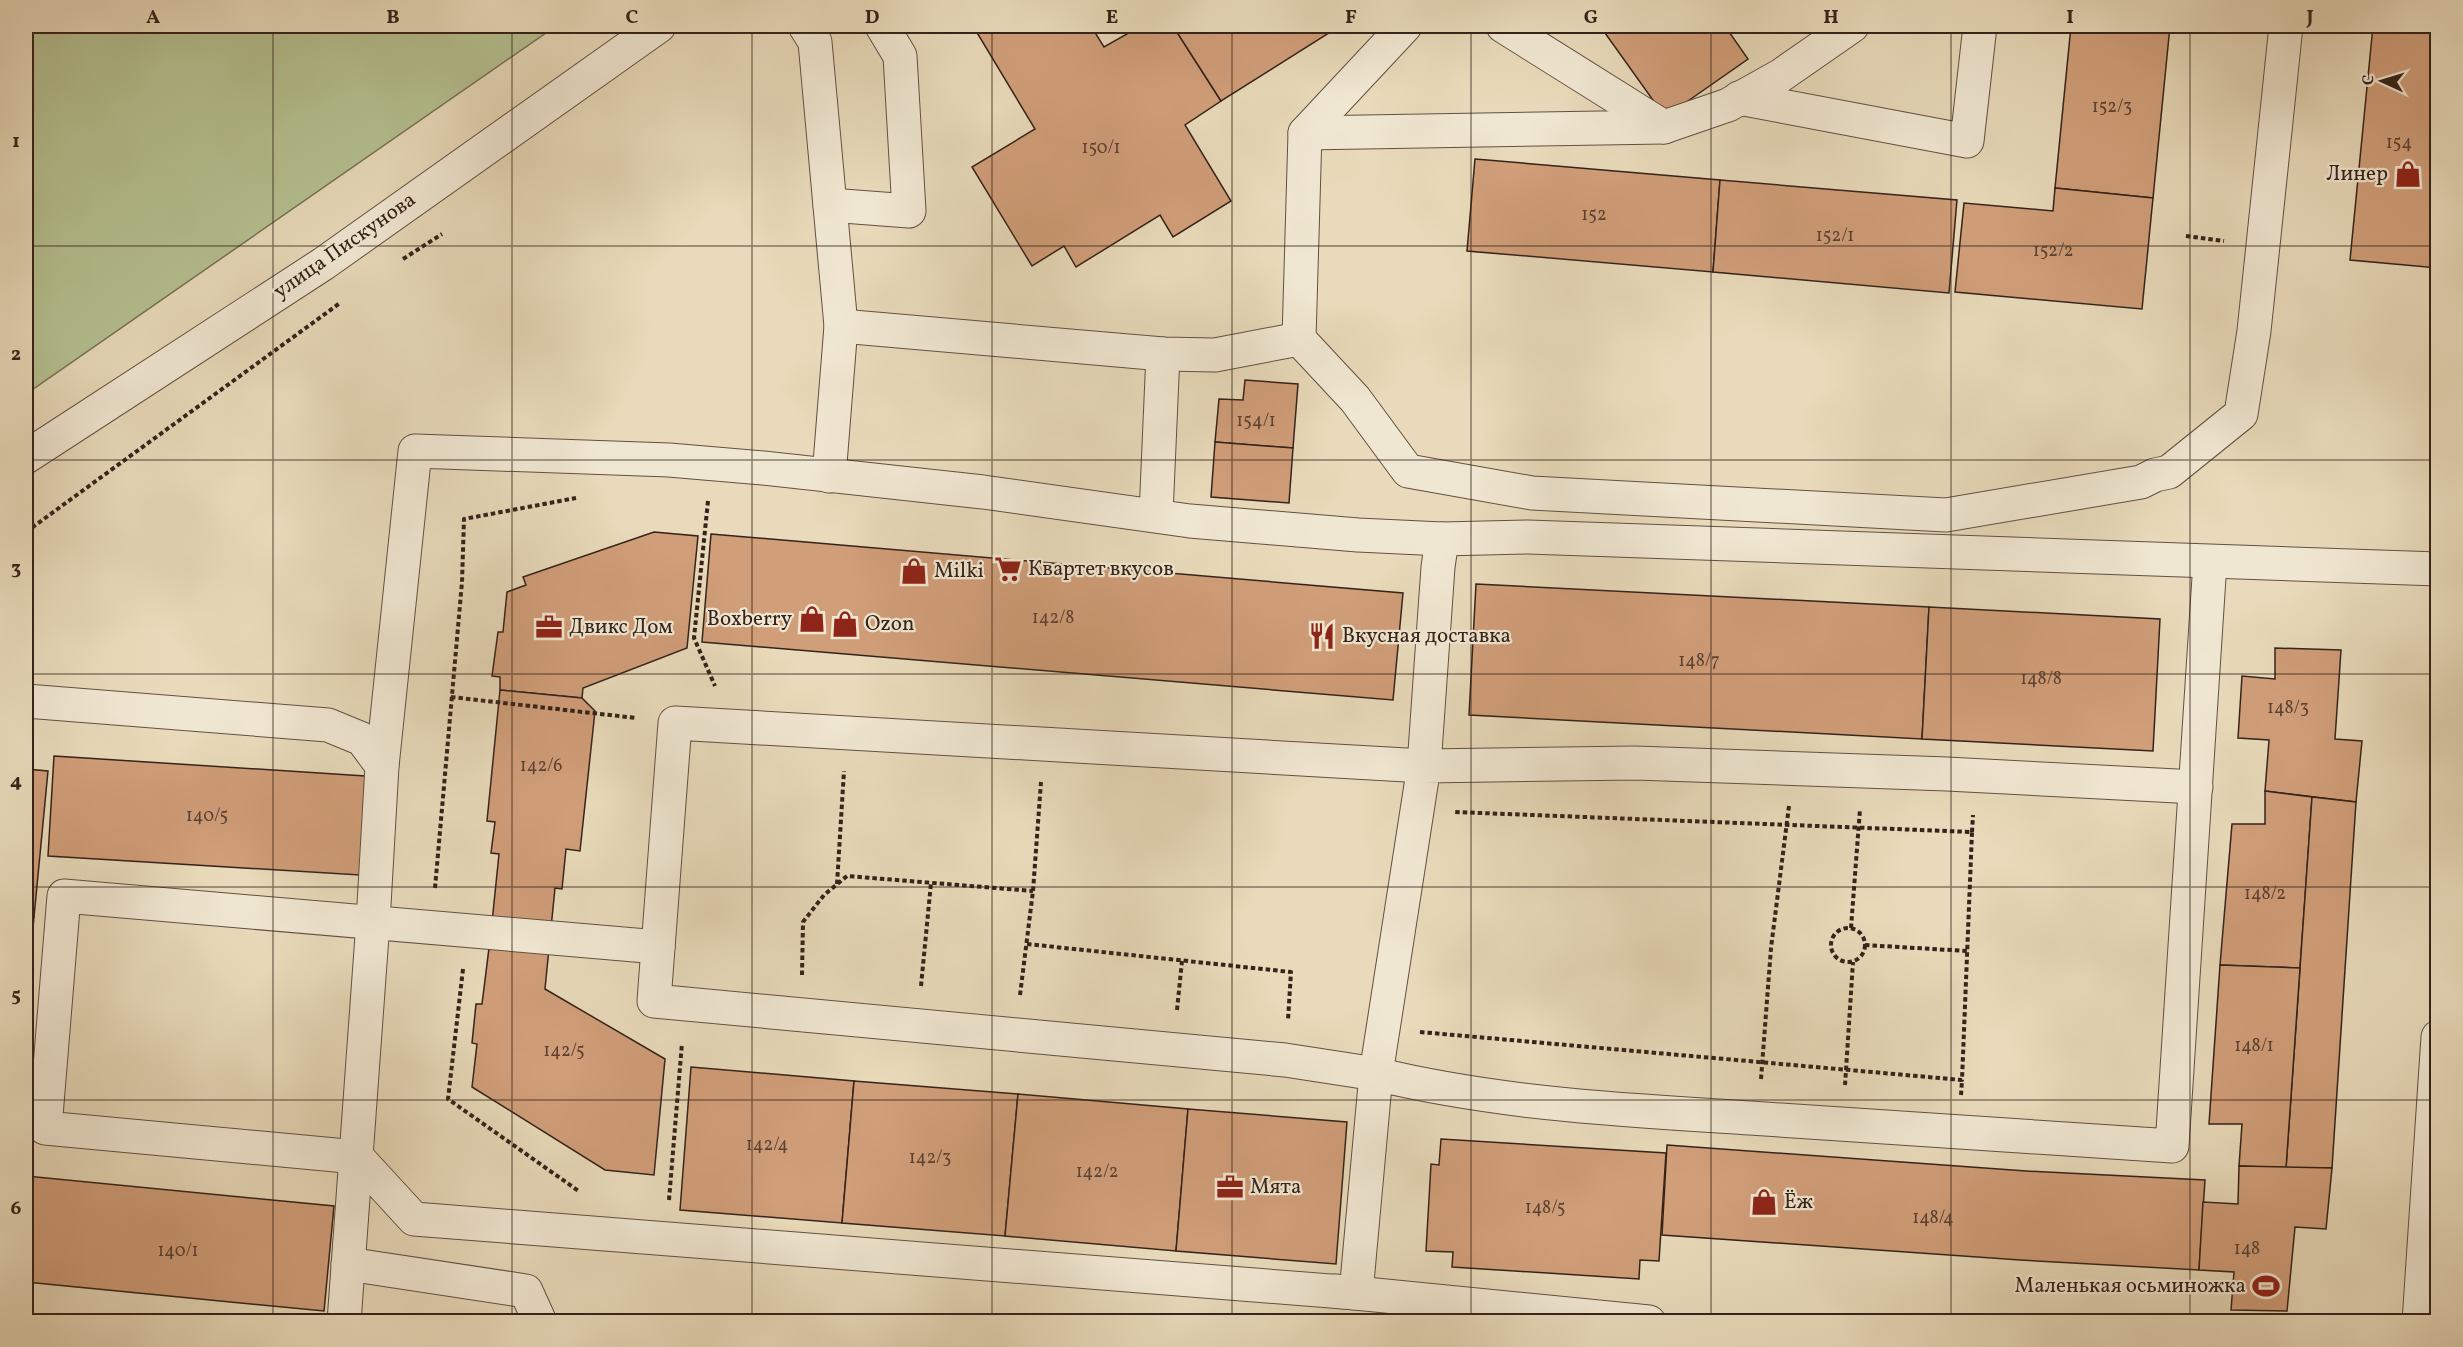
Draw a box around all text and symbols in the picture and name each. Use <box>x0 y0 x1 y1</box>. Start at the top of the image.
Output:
text: A <box>146 4 160 32</box>
text: B <box>386 4 400 32</box>
text: C <box>626 4 639 32</box>
text: D <box>865 4 879 32</box>
text: E <box>1106 4 1118 32</box>
text: F <box>1345 4 1357 32</box>
text: G <box>1584 4 1598 32</box>
text: H <box>1823 4 1839 32</box>
text: I <box>2066 4 2074 32</box>
text: J <box>2305 4 2314 32</box>
north arrow <box>2352 51 2412 111</box>
text: С <box>2358 74 2380 86</box>
house number: 152/3 <box>2092 95 2132 120</box>
text: 1 <box>12 128 20 156</box>
house number: 154 <box>2386 131 2412 156</box>
house number: 150/1 <box>1081 136 1121 161</box>
shop icon: Линер <box>2393 159 2423 189</box>
place label: Линер <box>2326 160 2388 189</box>
street label: улица Пискунова <box>268 186 422 306</box>
house number: 152 <box>1581 203 1607 228</box>
house number: 152/1 <box>1816 224 1854 249</box>
house number: 152/2 <box>2033 239 2073 264</box>
text: 2 <box>11 341 21 369</box>
house number: 154/1 <box>1236 409 1276 434</box>
supermarket icon: Квартет вкусов <box>993 554 1023 584</box>
text: 3 <box>11 555 21 583</box>
place label: Квартет вкусов <box>1028 555 1174 584</box>
shop icon: Milki <box>899 556 929 586</box>
place label: Milki <box>934 557 984 586</box>
shop icon: Boxberry <box>797 604 827 634</box>
place label: Boxberry <box>707 605 793 634</box>
house number: 142/8 <box>1032 606 1074 631</box>
shop icon: Ozon <box>830 609 860 639</box>
place label: Ozon <box>865 610 915 639</box>
office icon: Двикс Дом <box>534 612 564 642</box>
place label: Двикс Дом <box>569 613 673 642</box>
restaurant icon: Вкусная доставка <box>1307 621 1337 651</box>
place label: Вкусная доставка <box>1342 622 1511 651</box>
house number: 148/7 <box>1678 649 1720 674</box>
house number: 148/8 <box>2020 667 2062 692</box>
house number: 148/3 <box>2267 696 2309 721</box>
house number: 142/6 <box>520 754 562 779</box>
text: 4 <box>10 768 22 796</box>
house number: 140/5 <box>186 804 228 829</box>
house number: 148/2 <box>2244 882 2286 907</box>
text: 5 <box>11 982 21 1010</box>
house number: 148/1 <box>2234 1034 2274 1059</box>
house number: 142/5 <box>543 1039 585 1064</box>
house number: 142/4 <box>746 1133 788 1158</box>
house number: 142/3 <box>909 1146 951 1171</box>
house number: 142/2 <box>1076 1160 1118 1185</box>
office icon: Мята <box>1215 1172 1245 1202</box>
place label: Мята <box>1250 1173 1301 1202</box>
shop icon: Ёж <box>1749 1187 1779 1217</box>
place label: Ёж <box>1784 1188 1814 1217</box>
text: 6 <box>11 1195 22 1223</box>
house number: 148/5 <box>1525 1196 1565 1221</box>
house number: 148/4 <box>1912 1206 1954 1231</box>
house number: 148 <box>2234 1237 2260 1262</box>
house number: 140/1 <box>157 1239 199 1264</box>
sports icon: Маленькая осьминожка <box>2251 1271 2281 1301</box>
place label: Маленькая осьминожка <box>2015 1272 2246 1301</box>

